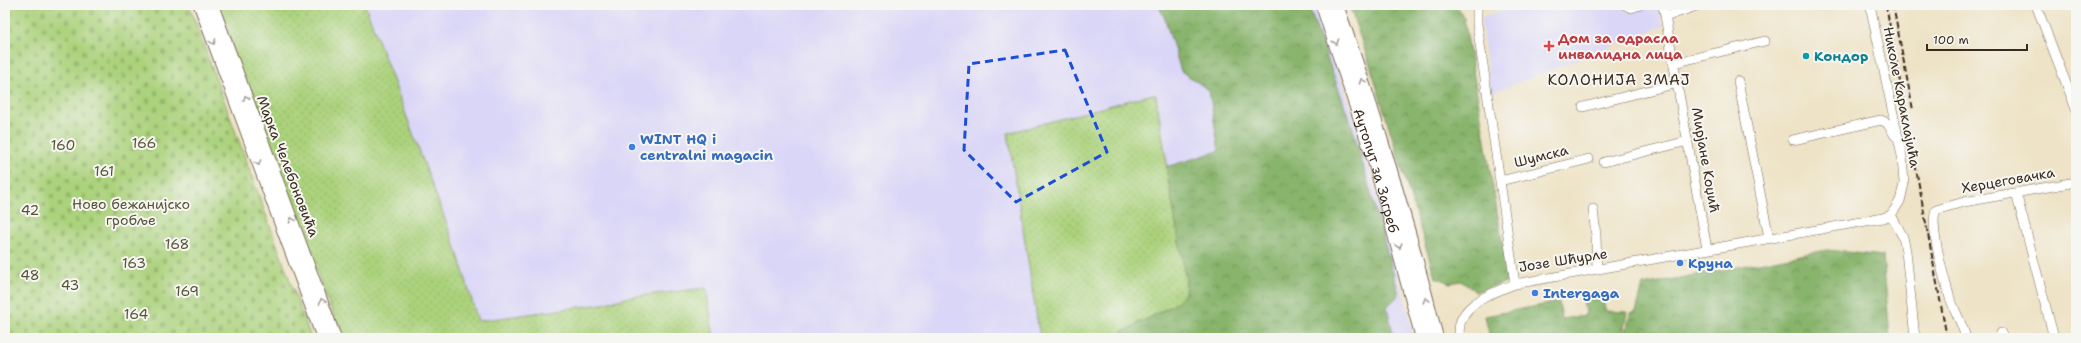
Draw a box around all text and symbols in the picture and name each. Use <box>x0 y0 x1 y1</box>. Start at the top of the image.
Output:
street label: Николе Караклајића <box>1880 25 1925 169</box>
scale bar <box>1927 26 2027 52</box>
place label: Дом за одрасла инвалидна лица <box>1558 29 1683 63</box>
text: 100 m <box>1933 32 1969 48</box>
one-way arrow <box>209 38 217 45</box>
one-way arrow <box>1331 38 1340 45</box>
marker: Дом за одрасла инвалидна лица <box>1543 40 1555 52</box>
place label: Кондор <box>1814 47 1868 65</box>
marker: Кондор <box>1801 51 1811 61</box>
district label: КОЛОНИЈА ЗМАЈ <box>1547 70 1691 90</box>
one-way arrow <box>1359 78 1367 85</box>
street label: Марка Челебоновића <box>253 93 323 240</box>
one-way arrow <box>242 95 251 102</box>
street label: Аутопут за Загреб <box>1349 106 1403 235</box>
street label: Мирјане Коџић <box>1688 106 1724 214</box>
place label: WINT HQ i centralni magacin <box>640 130 773 164</box>
park label: 166 <box>132 134 156 152</box>
park label: 160 <box>51 136 75 154</box>
street label: Шумска <box>1512 141 1570 171</box>
marker: WINT HQ i centralni magacin <box>627 142 637 152</box>
one-way arrow <box>254 160 262 167</box>
park label: 161 <box>94 162 114 180</box>
street label: Херцеговачка <box>1960 163 2056 197</box>
park label: Ново бежанијско гробље <box>72 195 190 229</box>
park label: 42 <box>21 201 39 219</box>
one-way arrow <box>289 216 297 223</box>
park label: 168 <box>165 235 189 253</box>
one-way arrow <box>1394 243 1403 250</box>
street label: Јозе Шћурле <box>1517 244 1609 276</box>
park label: 163 <box>122 254 146 272</box>
place label: Круна <box>1688 254 1733 272</box>
marker: Круна <box>1675 258 1685 268</box>
park label: 48 <box>20 266 40 284</box>
park label: 43 <box>61 276 79 294</box>
park label: 169 <box>175 282 199 300</box>
place label: Intergaga <box>1543 284 1620 302</box>
marker: Intergaga <box>1530 288 1540 298</box>
one-way arrow <box>1423 297 1431 303</box>
one-way arrow <box>319 298 327 305</box>
park label: 164 <box>124 305 148 323</box>

